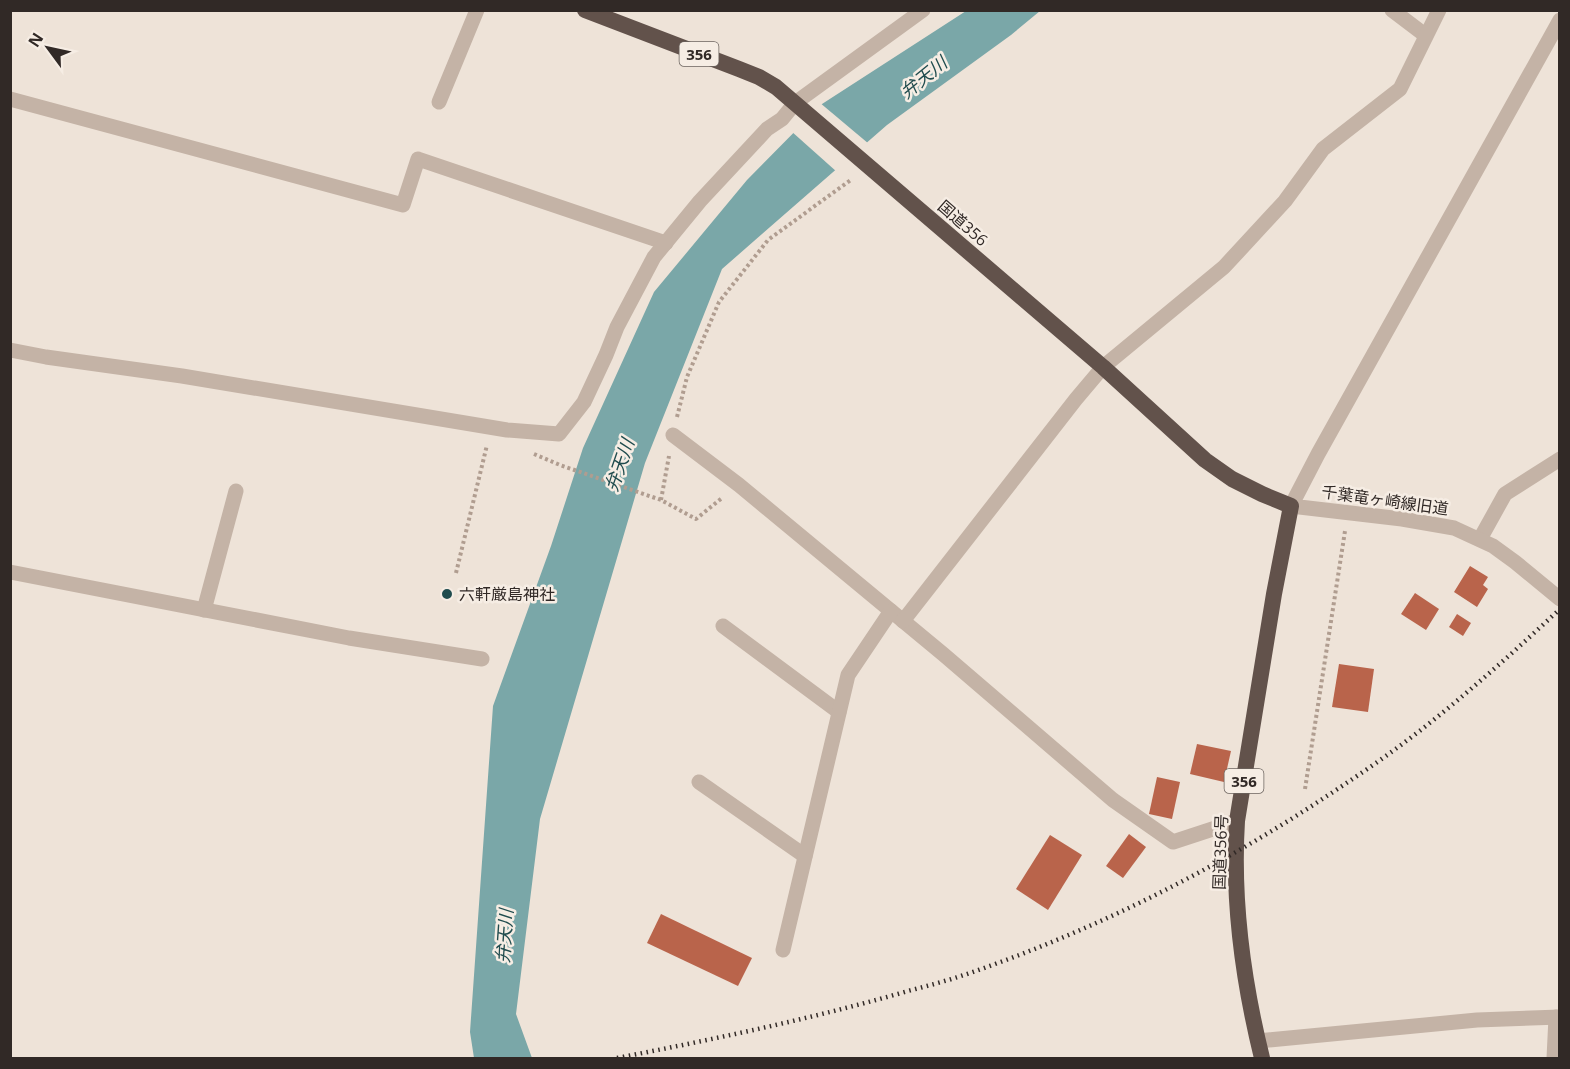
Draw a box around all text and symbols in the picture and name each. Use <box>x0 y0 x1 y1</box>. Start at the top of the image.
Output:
north arrow <box>18 18 78 78</box>
text: N <box>23 28 48 51</box>
road number: 356 <box>680 42 718 66</box>
water label: 弁天川 <box>894 49 953 103</box>
street label: 国道356 <box>933 195 993 251</box>
water label: 弁天川 <box>599 434 640 494</box>
street label: 千葉竜ヶ崎線旧道 <box>1320 480 1450 520</box>
place label: 六軒厳島神社 <box>459 583 555 605</box>
marker: 六軒厳島神社 <box>440 587 454 601</box>
road number: 356 <box>1224 769 1264 793</box>
street label: 国道356号 <box>1208 814 1232 890</box>
water label: 弁天川 <box>490 906 518 964</box>

